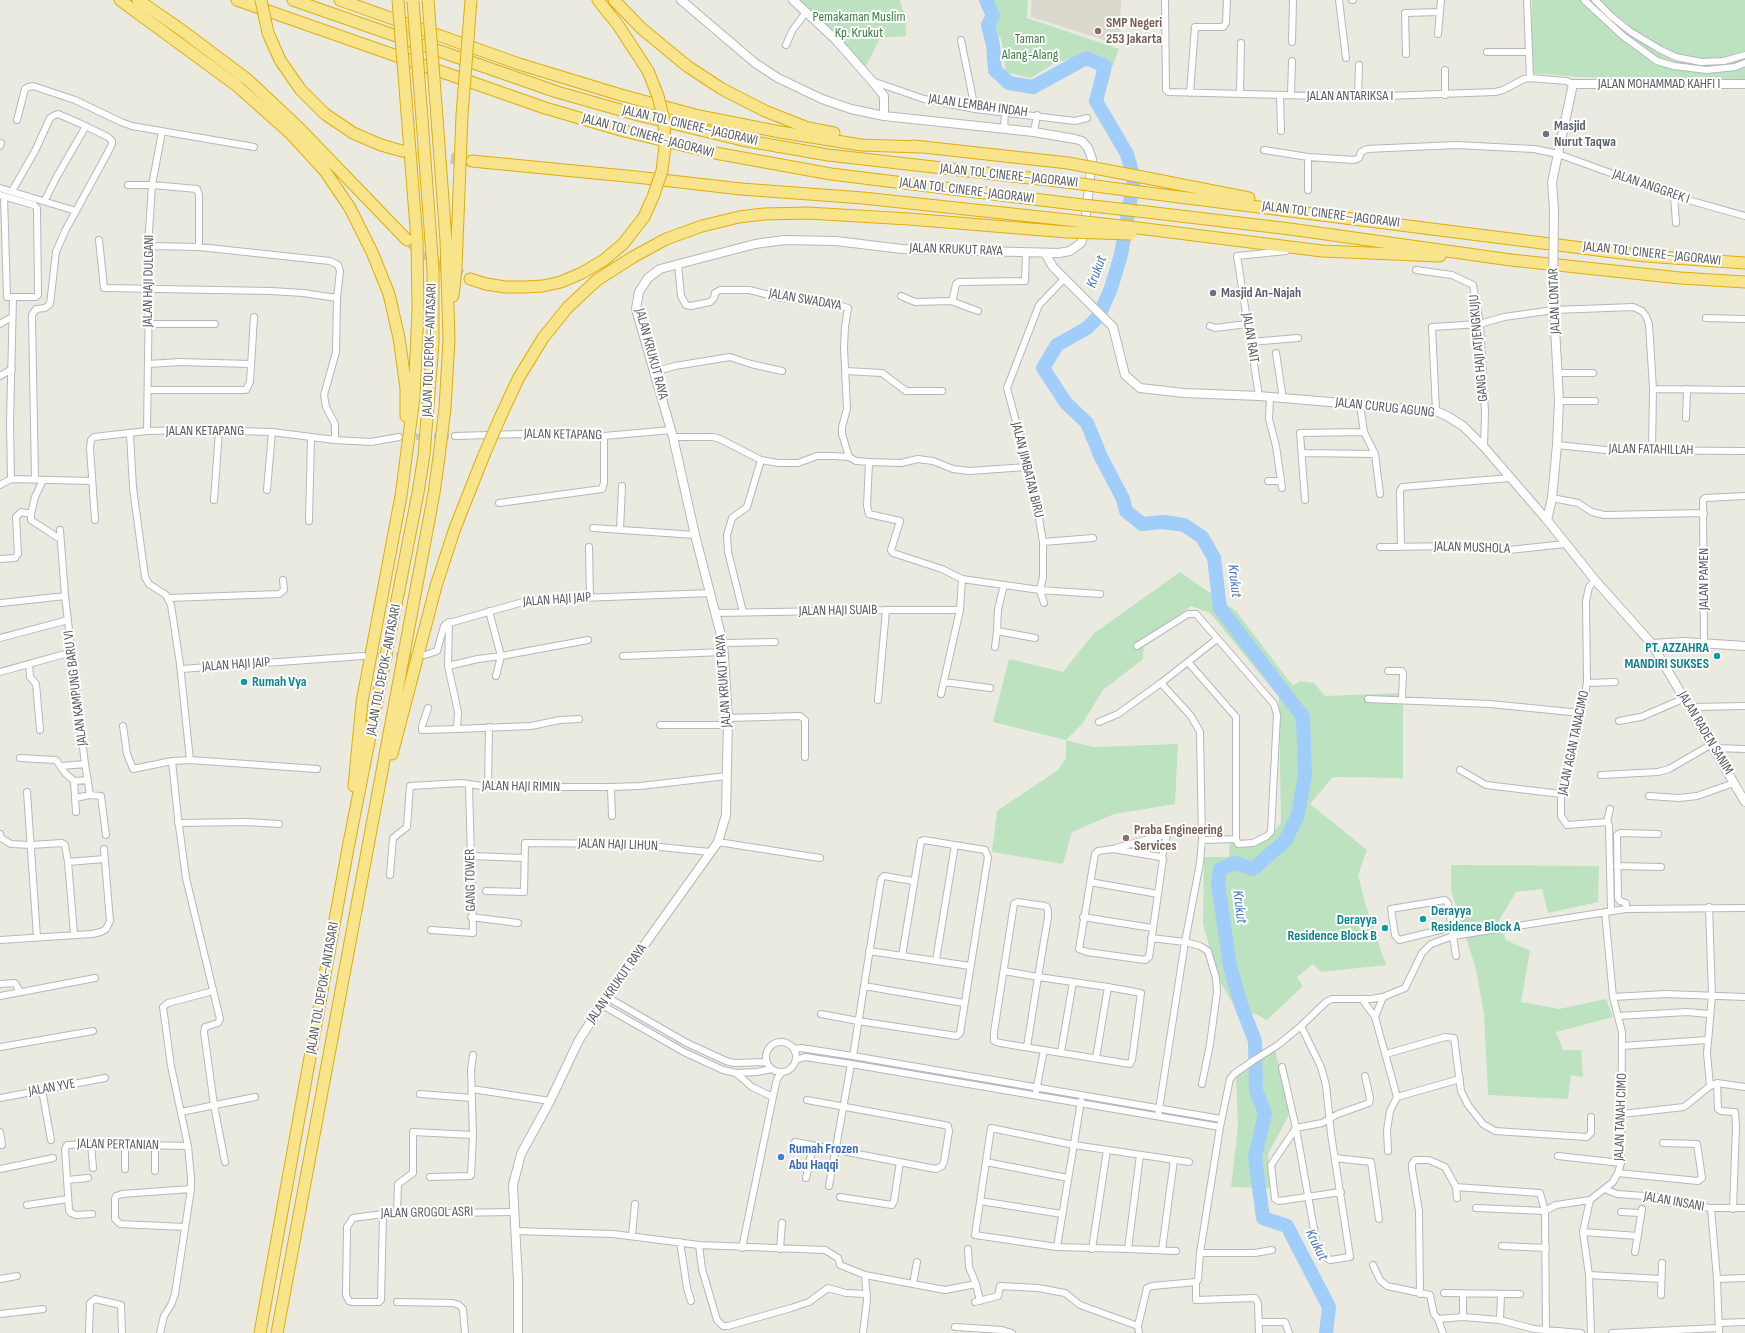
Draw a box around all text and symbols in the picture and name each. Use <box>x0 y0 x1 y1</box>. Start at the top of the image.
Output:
park label: Pemakaman Muslim Kp. Krukut <box>813 9 905 42</box>
place label: SMP Negeri 253 Jakarta <box>1106 15 1162 48</box>
marker: SMP Negeri 253 Jakarta <box>1093 26 1103 36</box>
park label: Taman Alang-Alang <box>1002 31 1058 64</box>
street label: JALAN MOHAMMAD KAHFI I <box>1598 76 1720 92</box>
street label: JALAN ANTARIKSA I <box>1307 88 1393 104</box>
street label: JALAN LEMBAH INDAH <box>927 91 1029 121</box>
street label: JALAN TOL CINERE–JAGORAWI <box>621 102 759 150</box>
street label: JALAN TOL CINERE-JAGORAWI <box>580 110 716 162</box>
place label: Masjid Nurut Taqwa <box>1554 118 1616 150</box>
marker: Masjid Nurut Taqwa <box>1541 129 1551 139</box>
street label: JALAN TOL CINERE–JAGORAWI <box>939 160 1079 192</box>
street label: JALAN ANGGREK I <box>1610 166 1692 208</box>
street label: JALAN TOL CINERE-JAGORAWI <box>898 174 1036 208</box>
street label: JALAN TOL CINERE–JAGORAWI <box>1261 198 1401 232</box>
street label: JALAN HAJI DULGANI <box>140 235 158 327</box>
street label: JALAN TOL CINERE–JAGORAWI <box>1582 238 1722 270</box>
street label: JALAN KRUKUT RAYA <box>909 240 1003 260</box>
water label: Krukut <box>1083 253 1111 291</box>
street label: JALAN LONTAR <box>1545 268 1565 334</box>
street label: JALAN TOL DEPOK–ANTASARI <box>419 283 441 417</box>
street label: JALAN SWADAYA <box>767 285 843 315</box>
place label: Masjid An-Najah <box>1221 285 1301 301</box>
marker: Masjid An-Najah <box>1208 288 1218 298</box>
street label: GANG HAJI ATJENGKUJU <box>1466 294 1492 402</box>
street label: JALAN KRUKUT RAYA <box>631 307 671 401</box>
street label: JALAN RAIT <box>1238 312 1262 364</box>
street label: JALAN CURUG AGUNG <box>1334 394 1436 422</box>
street label: JALAN JIMBATAN BIRU <box>1007 420 1047 520</box>
street label: JALAN KETAPANG <box>166 423 244 439</box>
street label: JALAN KETAPANG <box>524 426 602 444</box>
street label: JALAN FATAHILLAH <box>1608 441 1694 459</box>
street label: JALAN MUSHOLA <box>1434 538 1510 558</box>
street label: JALAN PAMEN <box>1696 548 1712 610</box>
water label: Krukut <box>1223 563 1245 599</box>
street label: JALAN HAJI JAIP <box>522 589 592 611</box>
street label: JALAN HAJI SUAIB <box>799 602 877 620</box>
street label: JALAN TOL DEPOK–ANTASARI <box>363 603 405 737</box>
street label: JALAN KAMPUNG BARU VI <box>61 629 91 747</box>
street label: JALAN KRUKUT RAYA <box>712 634 736 728</box>
place label: PT. AZZAHRA MANDIRI SUKSES <box>1624 640 1709 672</box>
marker: PT. AZZAHRA MANDIRI SUKSES <box>1712 651 1722 661</box>
street label: JALAN HAJI JAIP <box>201 654 271 676</box>
place label: Rumah Vya <box>252 674 307 690</box>
marker: Rumah Vya <box>239 677 249 687</box>
street label: JALAN RADEN SANIM <box>1674 688 1736 778</box>
street label: JALAN AGAN TANACIMO <box>1555 689 1593 797</box>
street label: JALAN HAJI RIMIN <box>482 778 560 796</box>
place label: Praba Engineering Services <box>1134 822 1223 854</box>
marker: Praba Engineering Services <box>1121 833 1131 843</box>
street label: JALAN HAJI LIHUN <box>578 835 658 855</box>
street label: GANG TOWER <box>462 848 480 912</box>
water label: Krukut <box>1228 889 1250 925</box>
place label: Derayya Residence Block A <box>1431 903 1521 936</box>
place label: Derayya Residence Block B <box>1287 912 1377 944</box>
marker: Derayya Residence Block A <box>1418 914 1428 924</box>
street label: JALAN TOL DEPOK–ANTASARI <box>303 921 343 1055</box>
marker: Derayya Residence Block B <box>1380 923 1390 933</box>
street label: JALAN KRUKUT RAYA <box>583 941 651 1027</box>
street label: JALAN TANAH CIMO <box>1611 1073 1631 1161</box>
street label: JALAN YVE <box>27 1076 77 1100</box>
street label: JALAN PERTANIAN <box>77 1136 159 1154</box>
place label: Rumah Frozen Abu Haqqi <box>789 1141 859 1174</box>
marker: Rumah Frozen Abu Haqqi <box>776 1152 786 1162</box>
street label: JALAN INSANI <box>1642 1188 1706 1216</box>
street label: JALAN GROGOL ASRI <box>381 1204 473 1222</box>
water label: Krukut <box>1300 1226 1332 1264</box>

